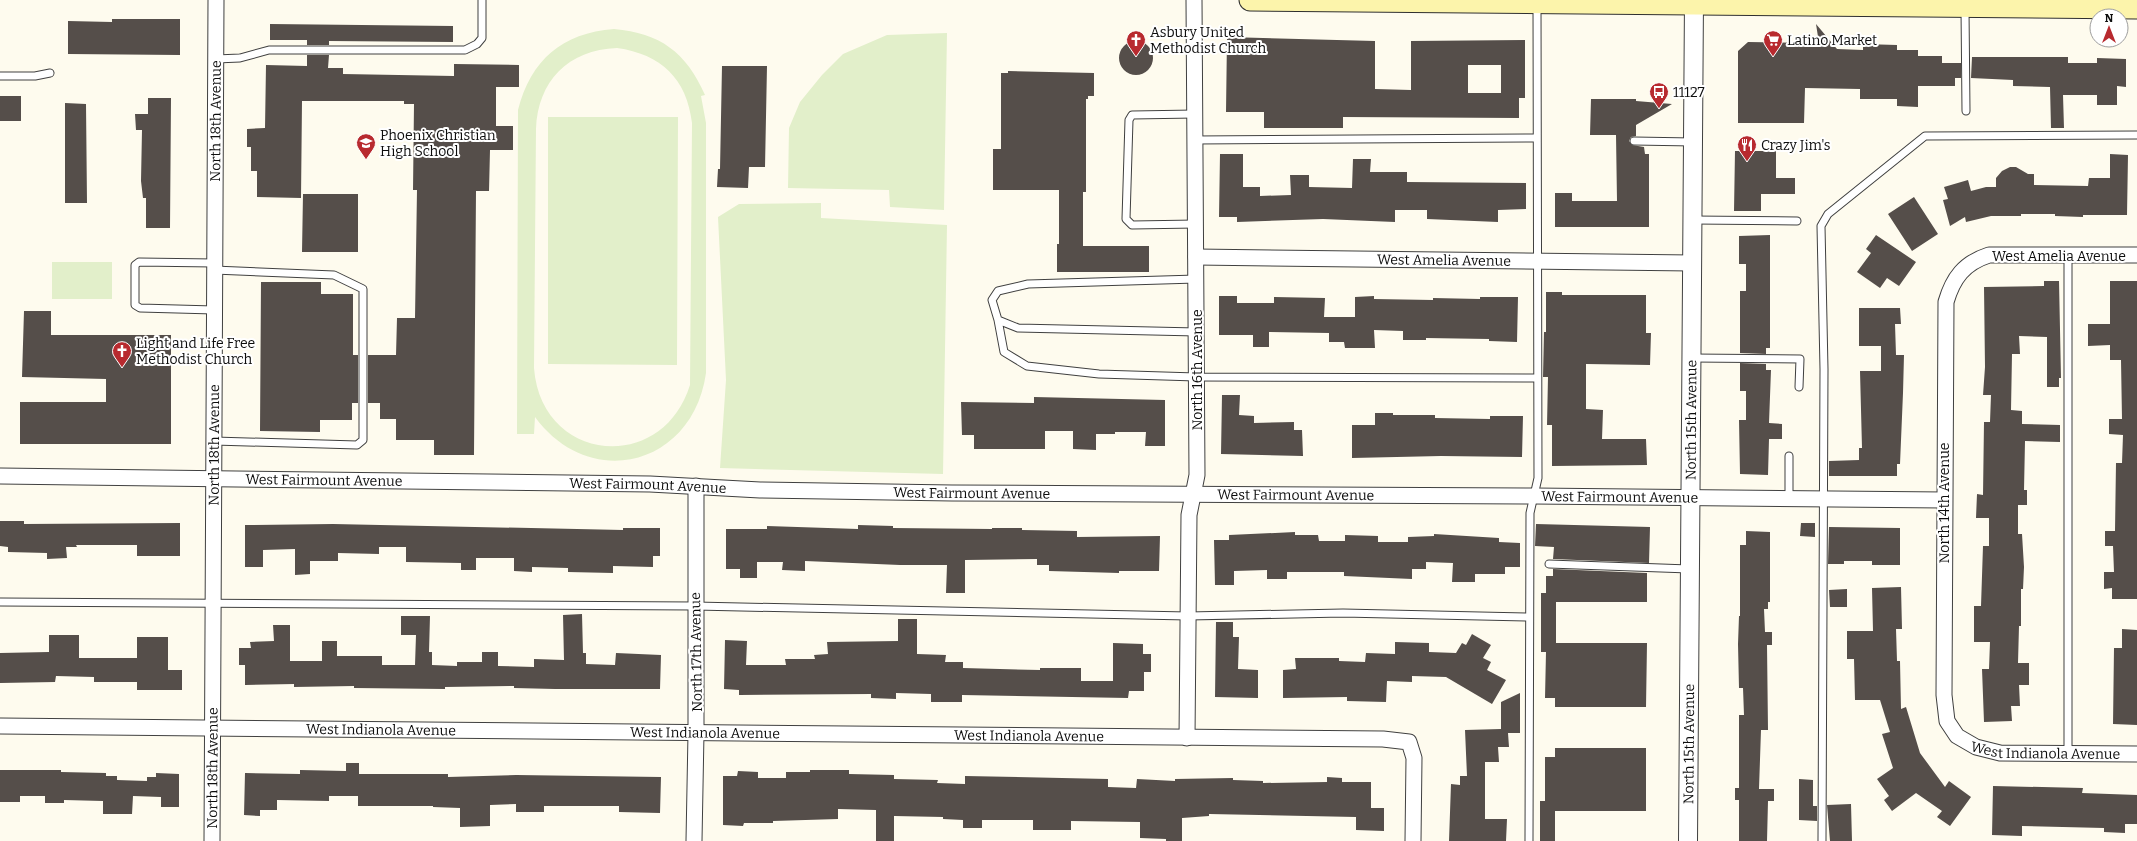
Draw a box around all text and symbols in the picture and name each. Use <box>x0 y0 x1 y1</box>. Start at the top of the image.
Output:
north arrow <box>2089 8 2129 48</box>
text: N <box>2105 12 2114 25</box>
place label: Asbury United Methodist Church <box>1150 24 1266 57</box>
church icon: Asbury United Methodist Church <box>1125 29 1147 57</box>
supermarket icon: Latino Market <box>1762 29 1784 57</box>
place label: Latino Market <box>1787 32 1877 49</box>
street label: North 18th Avenue <box>207 60 225 182</box>
bus stop icon: 11127 <box>1648 81 1670 109</box>
place label: 11127 <box>1673 84 1705 101</box>
place label: Phoenix Christian High School <box>380 127 496 160</box>
school or university icon: Phoenix Christian High School <box>355 132 377 160</box>
restaurant icon: Crazy Jim's <box>1736 134 1758 162</box>
place label: Crazy Jim's <box>1761 137 1830 154</box>
street label: West Amelia Avenue <box>1992 248 2126 265</box>
street label: West Amelia Avenue <box>1377 251 1511 270</box>
street label: North 16th Avenue <box>1189 309 1206 431</box>
place label: Light and Life Free Methodist Church <box>136 335 255 368</box>
church icon: Light and Life Free Methodist Church <box>111 340 133 368</box>
street label: North 15th Avenue <box>1683 360 1700 480</box>
street label: North 18th Avenue <box>206 384 223 506</box>
street label: North 14th Avenue <box>1936 442 1953 564</box>
street label: West Fairmount Avenue <box>245 471 403 490</box>
street label: West Fairmount Avenue <box>569 475 727 497</box>
street label: West Fairmount Avenue <box>893 484 1050 503</box>
street label: West Fairmount Avenue <box>1217 486 1374 504</box>
street label: West Fairmount Avenue <box>1541 488 1698 507</box>
street label: North 17th Avenue <box>687 592 706 712</box>
street label: North 15th Avenue <box>1680 684 1698 804</box>
street label: North 18th Avenue <box>204 707 222 829</box>
street label: West Indianola Avenue <box>306 721 456 739</box>
street label: West Indianola Avenue <box>630 724 780 742</box>
street label: West Indianola Avenue <box>954 727 1104 745</box>
street label: West Indianola Avenue <box>1969 738 2120 763</box>

